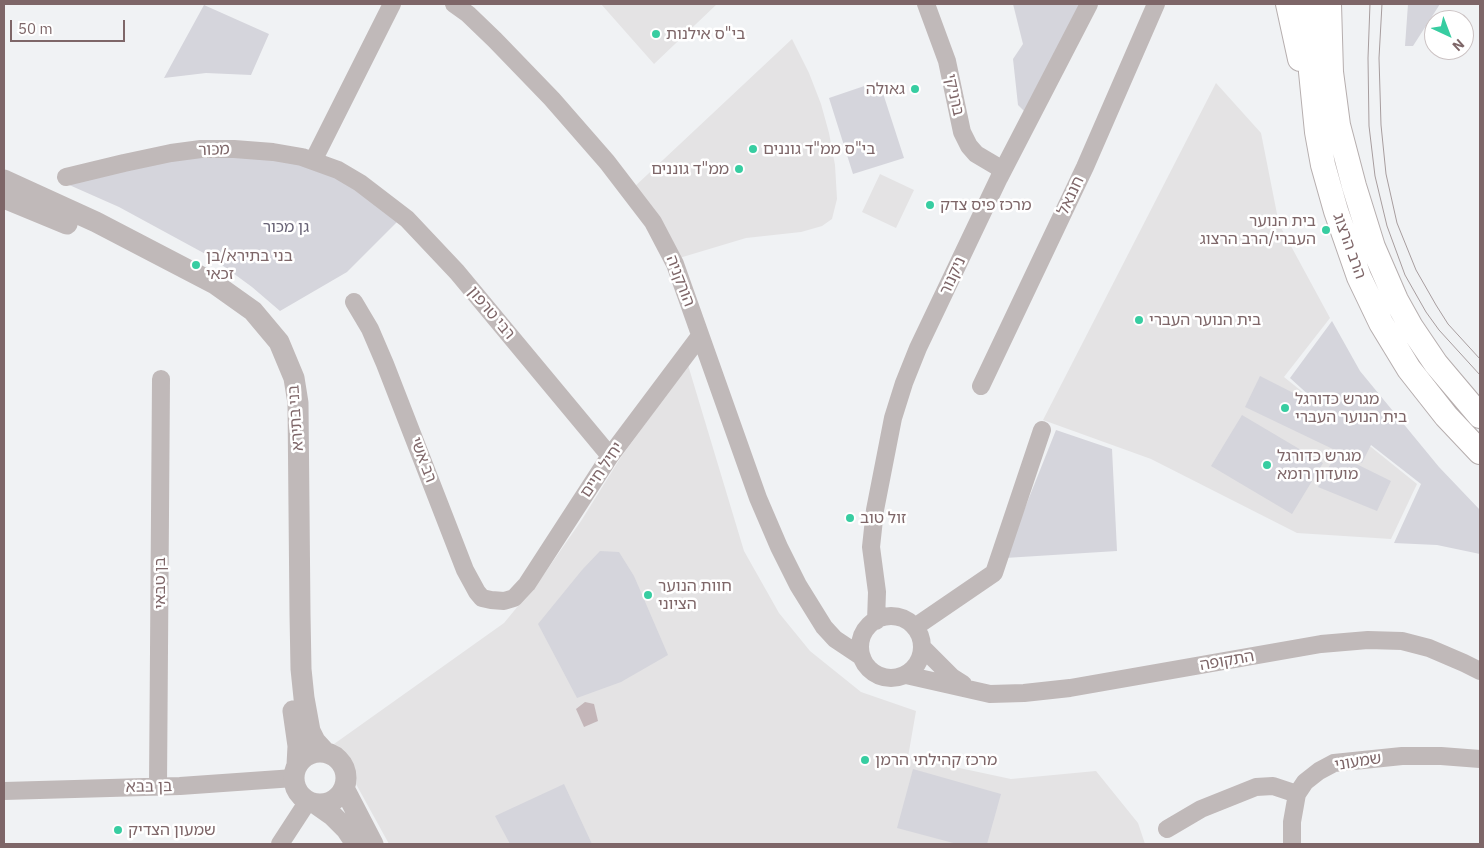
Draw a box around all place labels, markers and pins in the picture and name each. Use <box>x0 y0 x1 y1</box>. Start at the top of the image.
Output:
place label: בי"ס אילנות <box>666 24 745 44</box>
marker: בי"ס אילנות <box>650 28 662 40</box>
place label: גאולה <box>866 79 905 99</box>
marker: גאולה <box>909 83 921 95</box>
place label: בי"ס ממ"ד גוננים <box>763 139 875 159</box>
marker: בי"ס ממ"ד גוננים <box>747 143 759 155</box>
place label: ממ"ד גוננים <box>651 159 729 179</box>
marker: ממ"ד גוננים <box>733 163 745 175</box>
place label: מרכז פיס צדק <box>940 195 1032 215</box>
marker: מרכז פיס צדק <box>924 199 936 211</box>
place label: בית הנוער העברי/הרב הרצוג <box>1200 211 1316 249</box>
marker: בית הנוער העברי/הרב הרצוג <box>1320 224 1332 236</box>
place label: בני בתירא/בן זכאי <box>206 246 293 284</box>
marker: בני בתירא/בן זכאי <box>190 259 202 271</box>
place label: בית הנוער העברי <box>1149 310 1261 330</box>
marker: בית הנוער העברי <box>1133 314 1145 326</box>
place label: מגרש כדורגל בית הנוער העברי <box>1295 389 1407 427</box>
marker: מגרש כדורגל בית הנוער העברי <box>1279 402 1291 414</box>
place label: מגרש כדורגל מועדון רומא <box>1277 446 1361 484</box>
marker: מגרש כדורגל מועדון רומא <box>1261 459 1273 471</box>
place label: זול טוב <box>860 508 906 528</box>
marker: זול טוב <box>844 512 856 524</box>
place label: חוות הנוער הציוני <box>658 576 732 614</box>
marker: חוות הנוער הציוני <box>642 589 654 601</box>
place label: מרכז קהילתי הרמן <box>875 750 997 770</box>
marker: מרכז קהילתי הרמן <box>859 754 871 766</box>
place label: שמעון הצדיק <box>128 820 216 840</box>
marker: שמעון הצדיק <box>112 824 124 836</box>

